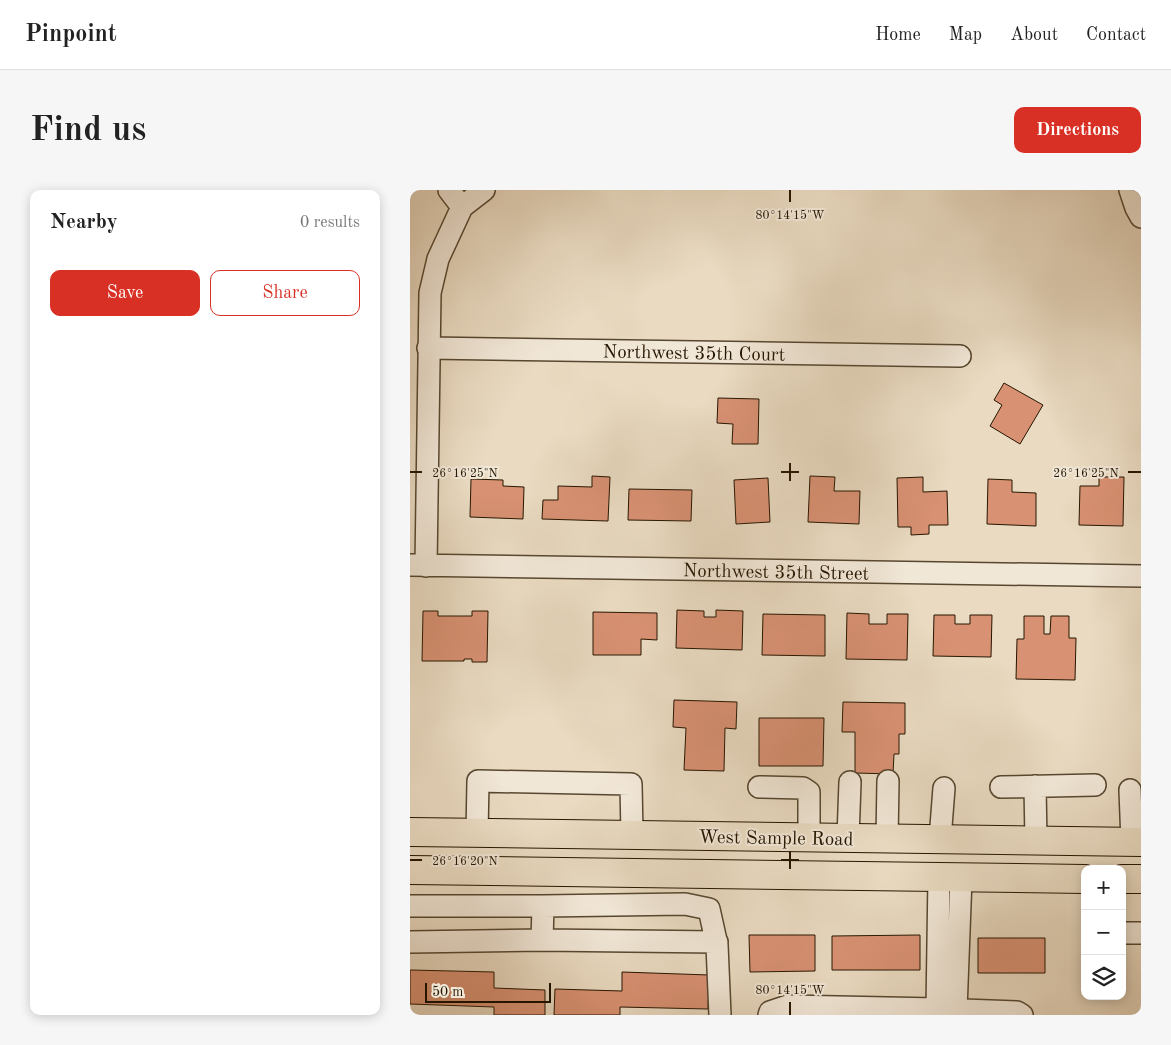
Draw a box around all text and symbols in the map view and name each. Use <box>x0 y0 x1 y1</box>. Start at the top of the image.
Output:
text: Pinpoint <box>25 23 117 47</box>
text: Home <box>875 26 921 44</box>
text: Map <box>949 26 982 44</box>
text: About <box>1010 26 1058 44</box>
text: Contact <box>1086 26 1146 44</box>
button: Directions <box>1014 107 1141 153</box>
text: Find us <box>30 113 146 148</box>
text: 80°14'15"W <box>755 209 825 222</box>
text: Nearby <box>50 212 118 233</box>
text: 0 results <box>300 215 360 231</box>
button: Save <box>50 270 200 316</box>
button: Share <box>210 270 360 316</box>
street label: Northwest 35th Court <box>602 343 785 366</box>
text: 26°16'25"N <box>432 467 498 480</box>
text: 26°16'25"N <box>1053 467 1119 480</box>
street label: Northwest 35th Street <box>683 562 869 585</box>
street label: West Sample Road <box>698 829 854 850</box>
text: 26°16'20"N <box>432 856 498 868</box>
map controls <box>1081 865 1126 1000</box>
button: + <box>1081 865 1126 910</box>
button: − <box>1081 910 1126 955</box>
button: layers <box>1081 955 1126 1000</box>
scale bar <box>425 980 551 1003</box>
text: 80°14'15"W <box>755 984 825 997</box>
text: 50 m <box>432 985 463 999</box>

